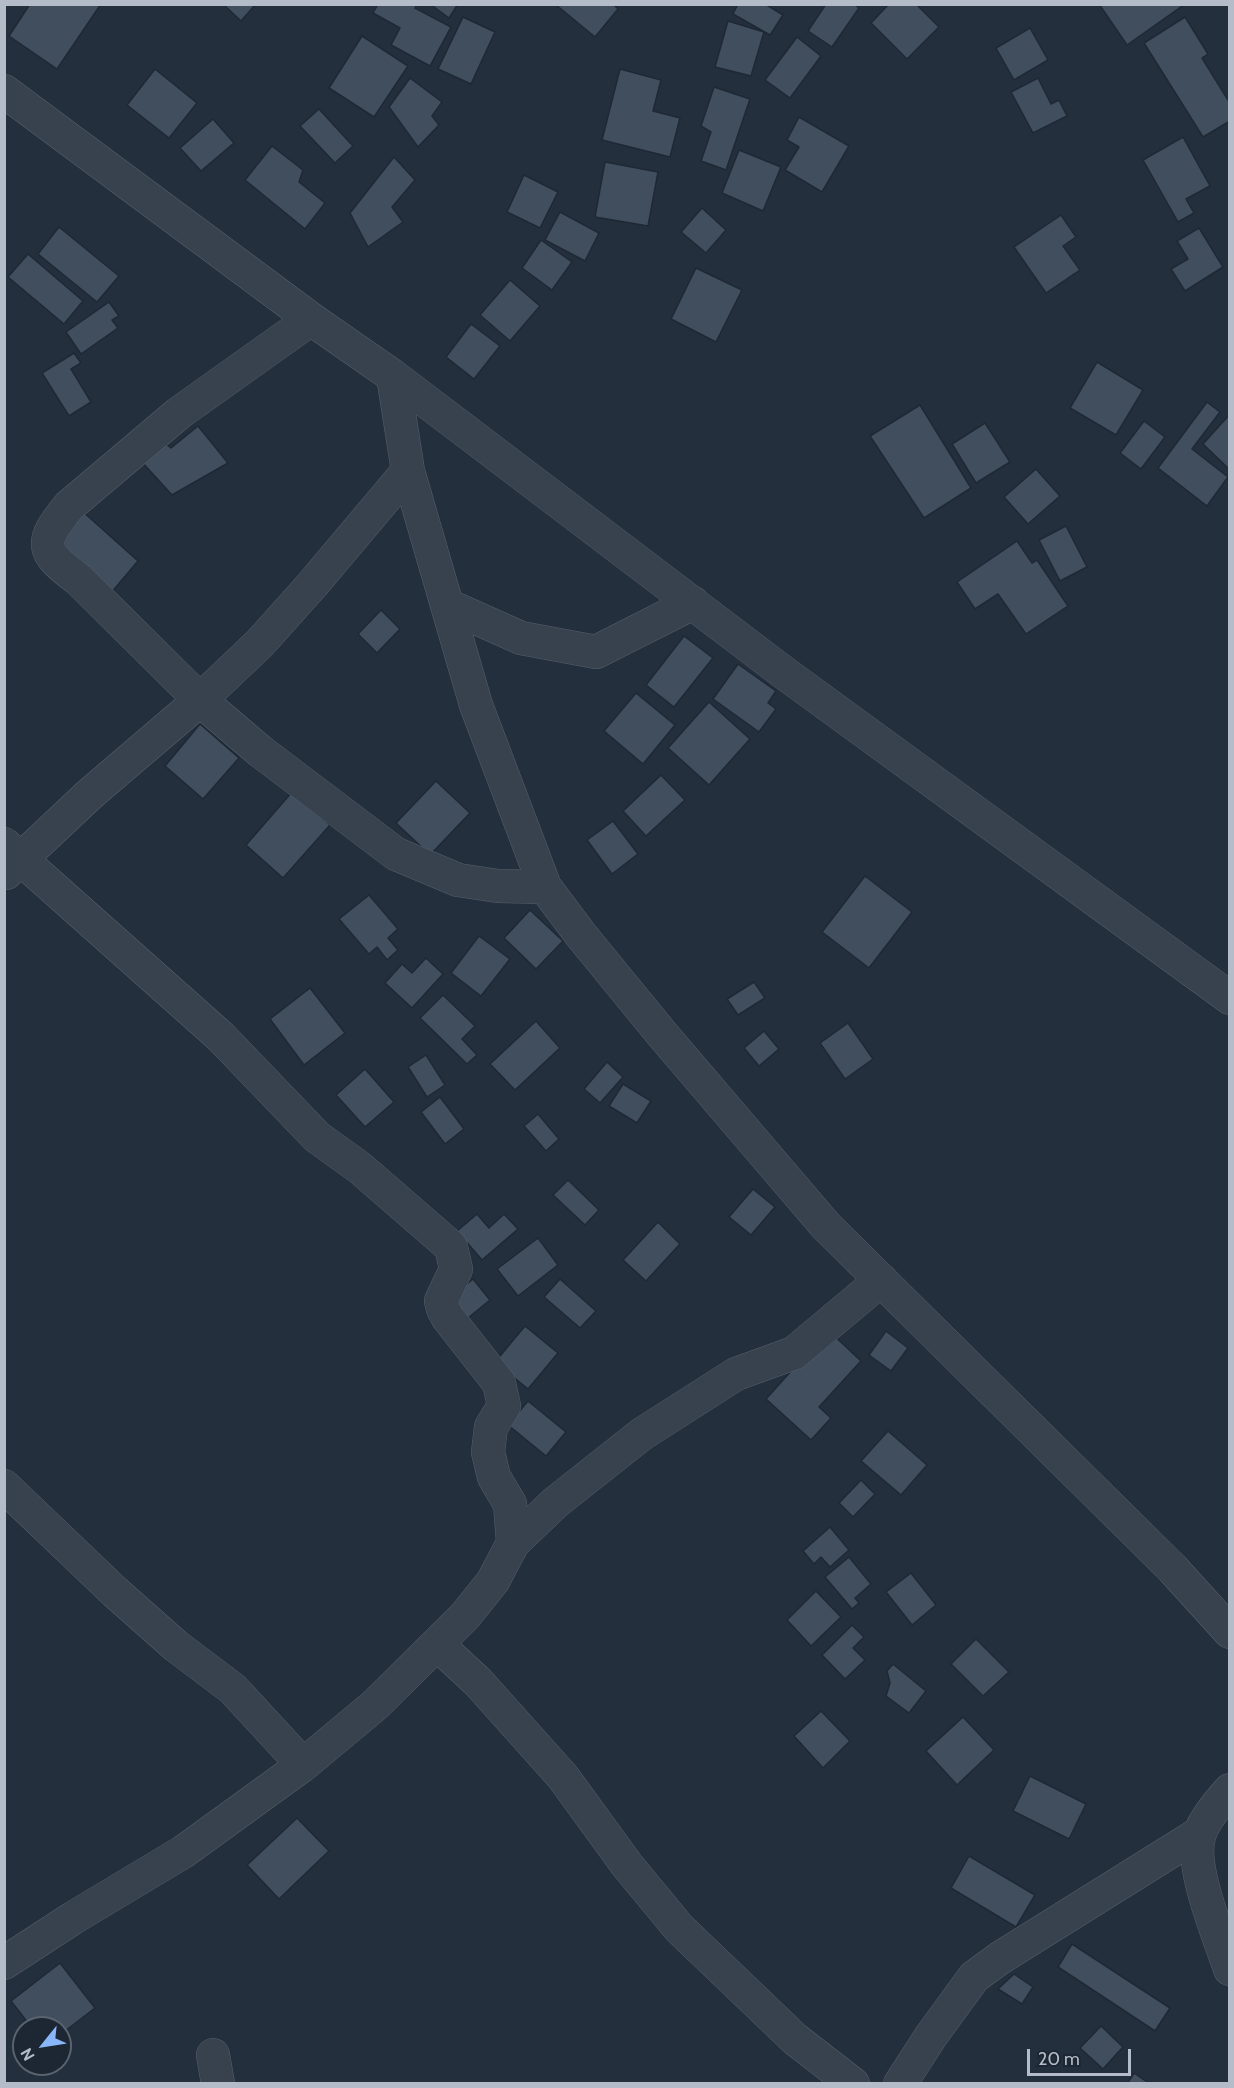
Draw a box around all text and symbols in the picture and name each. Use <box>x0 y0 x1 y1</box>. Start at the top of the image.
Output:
north arrow <box>12 2016 72 2076</box>
scale bar <box>1030 2037 1134 2075</box>
text: N <box>17 2045 39 2064</box>
text: 20 m <box>1038 2048 1080 2070</box>

